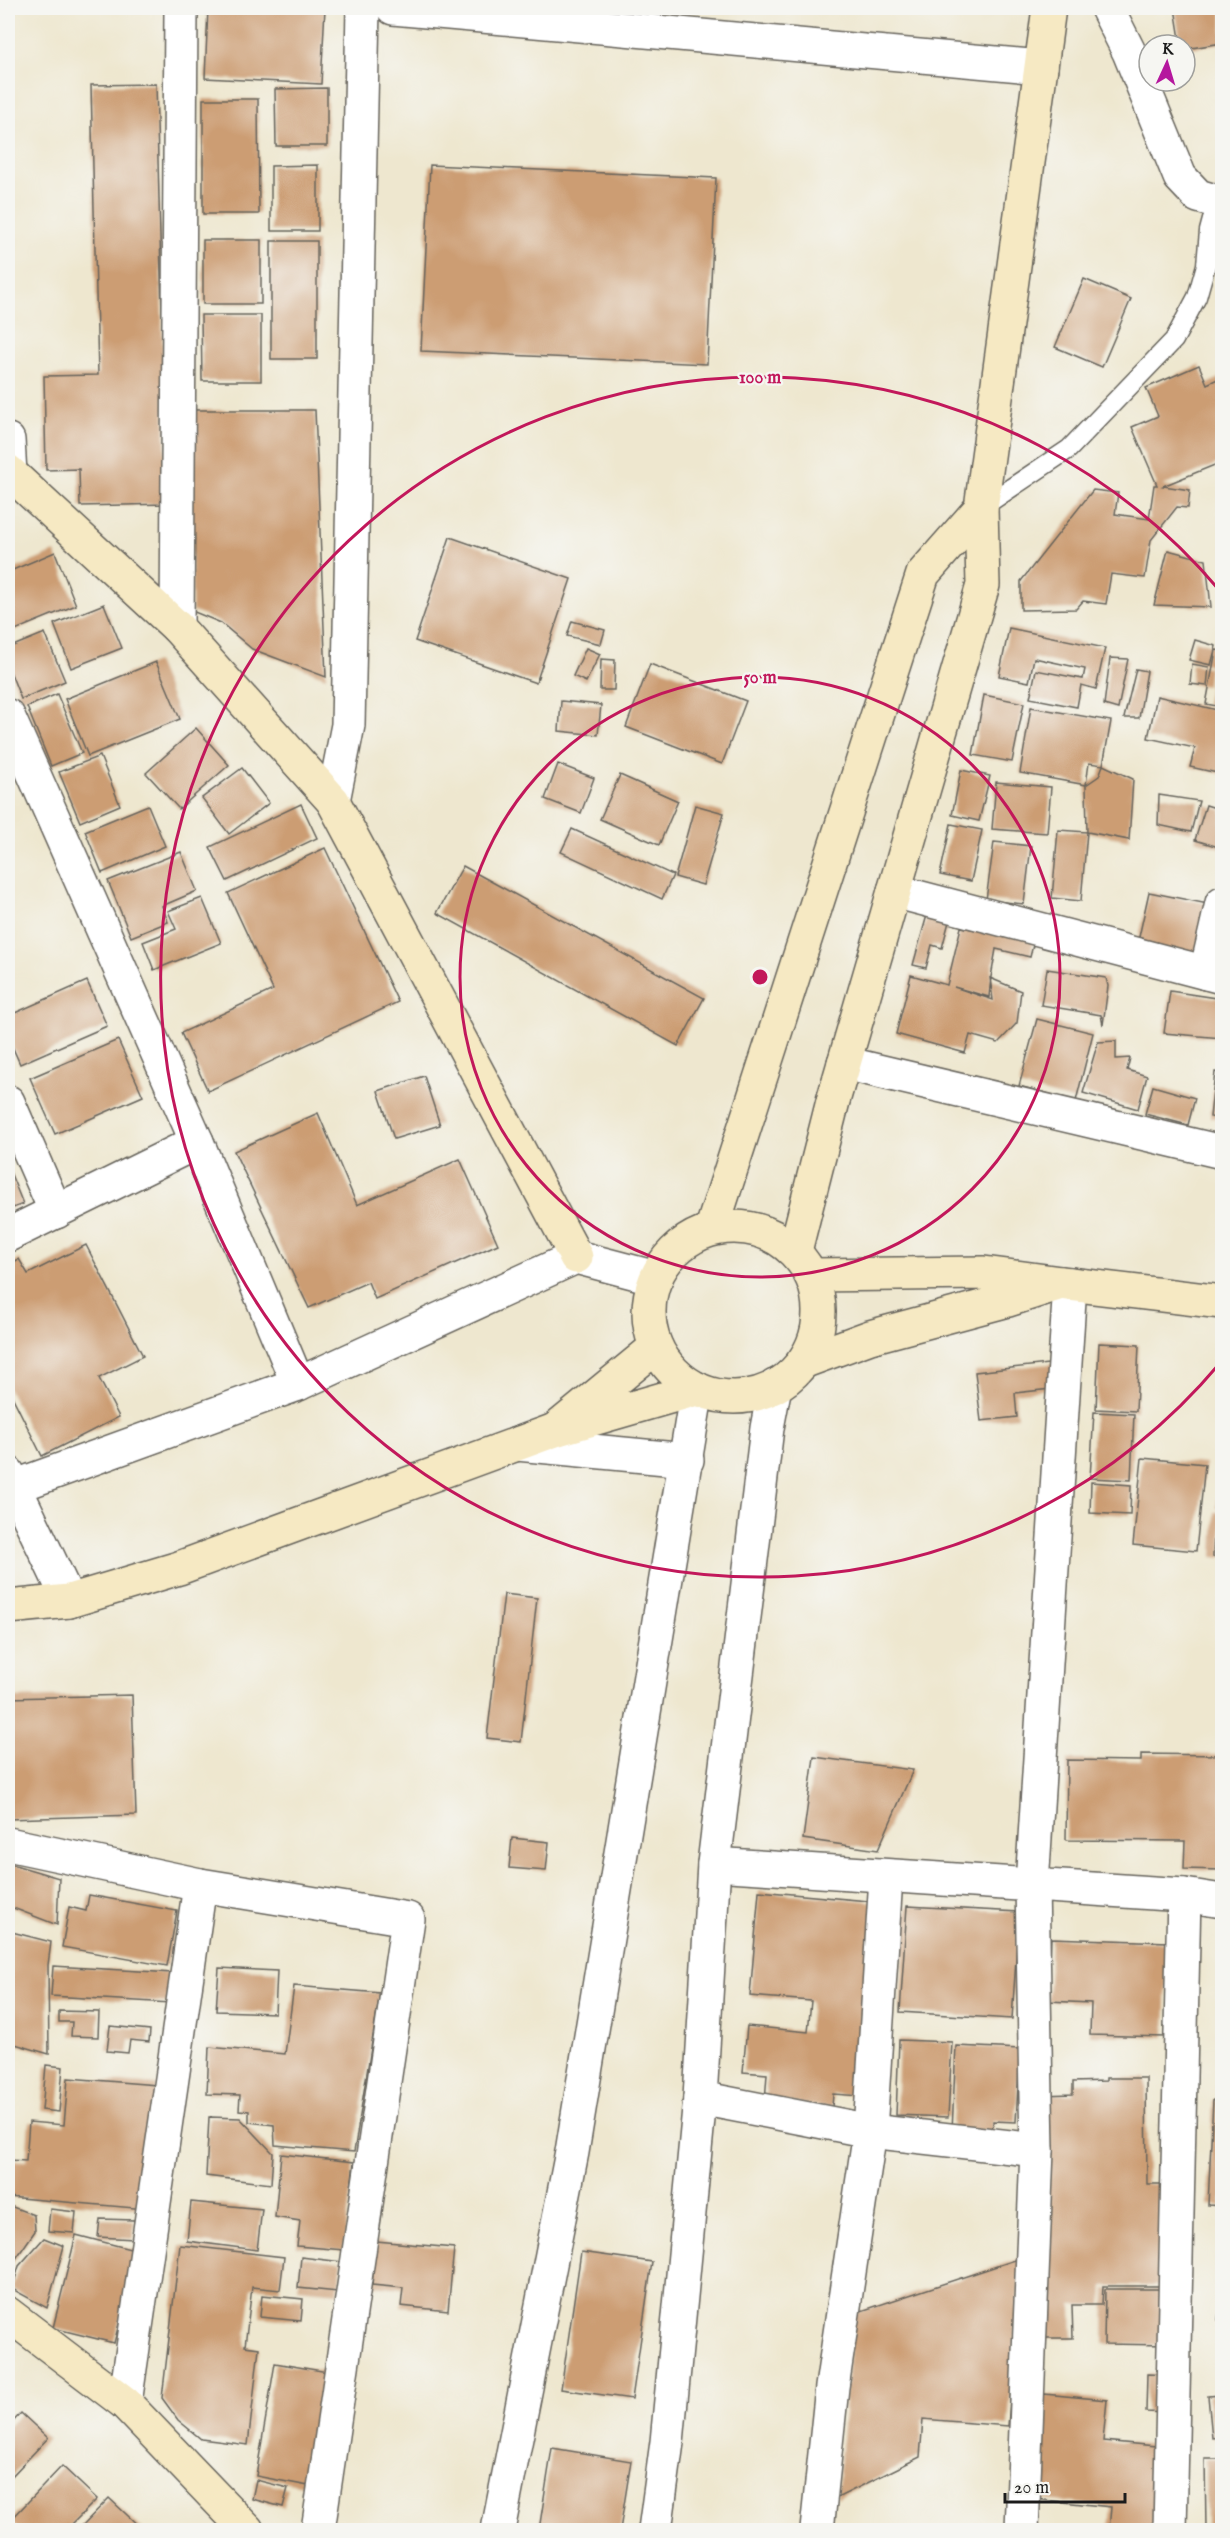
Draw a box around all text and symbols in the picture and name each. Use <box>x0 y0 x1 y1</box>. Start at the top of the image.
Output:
north arrow <box>1137 33 1197 93</box>
text: K <box>1161 40 1176 61</box>
text: 100 m <box>739 367 781 390</box>
text: 50 m <box>743 667 777 690</box>
centre of rings <box>750 967 770 987</box>
scale bar <box>1005 2466 1125 2504</box>
text: 20 m <box>1014 2477 1049 2500</box>

